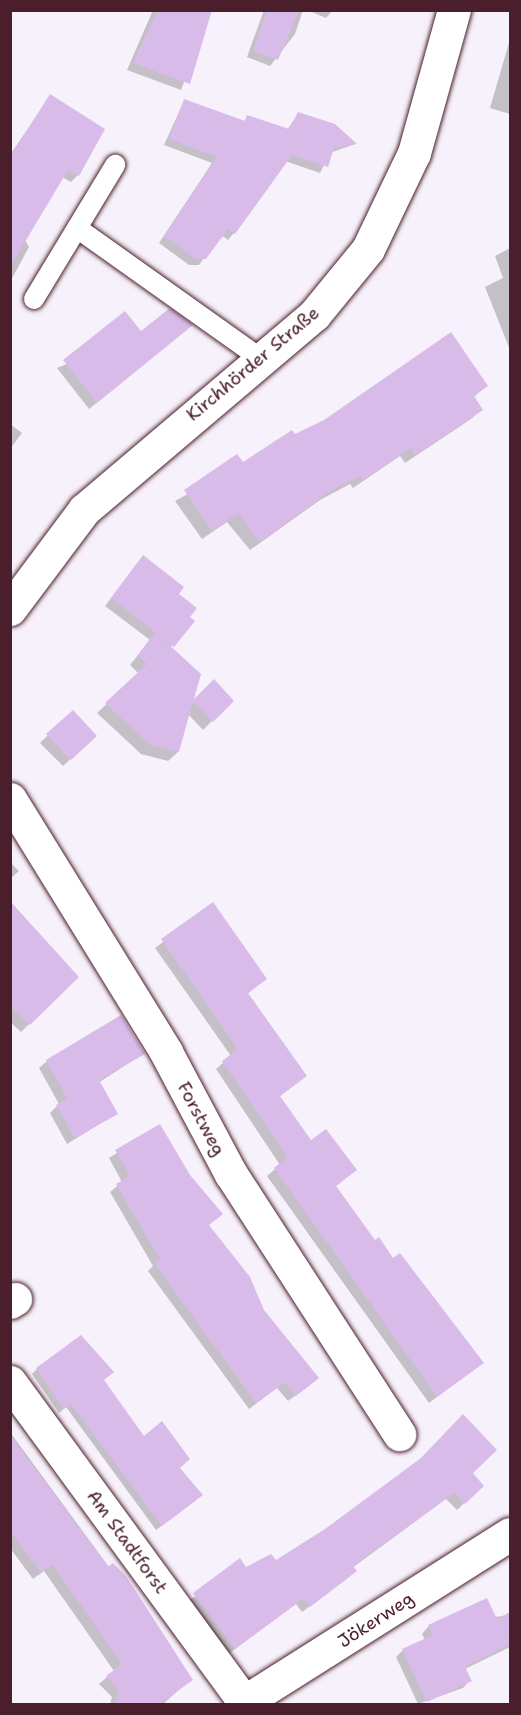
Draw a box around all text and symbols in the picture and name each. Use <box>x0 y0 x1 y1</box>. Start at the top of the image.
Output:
street label: Kirchhörder Straße <box>182 302 324 426</box>
street label: Forstweg <box>173 1078 229 1160</box>
street label: Am Stadtforst <box>82 1486 172 1598</box>
street label: Jökerweg <box>334 1588 418 1652</box>

